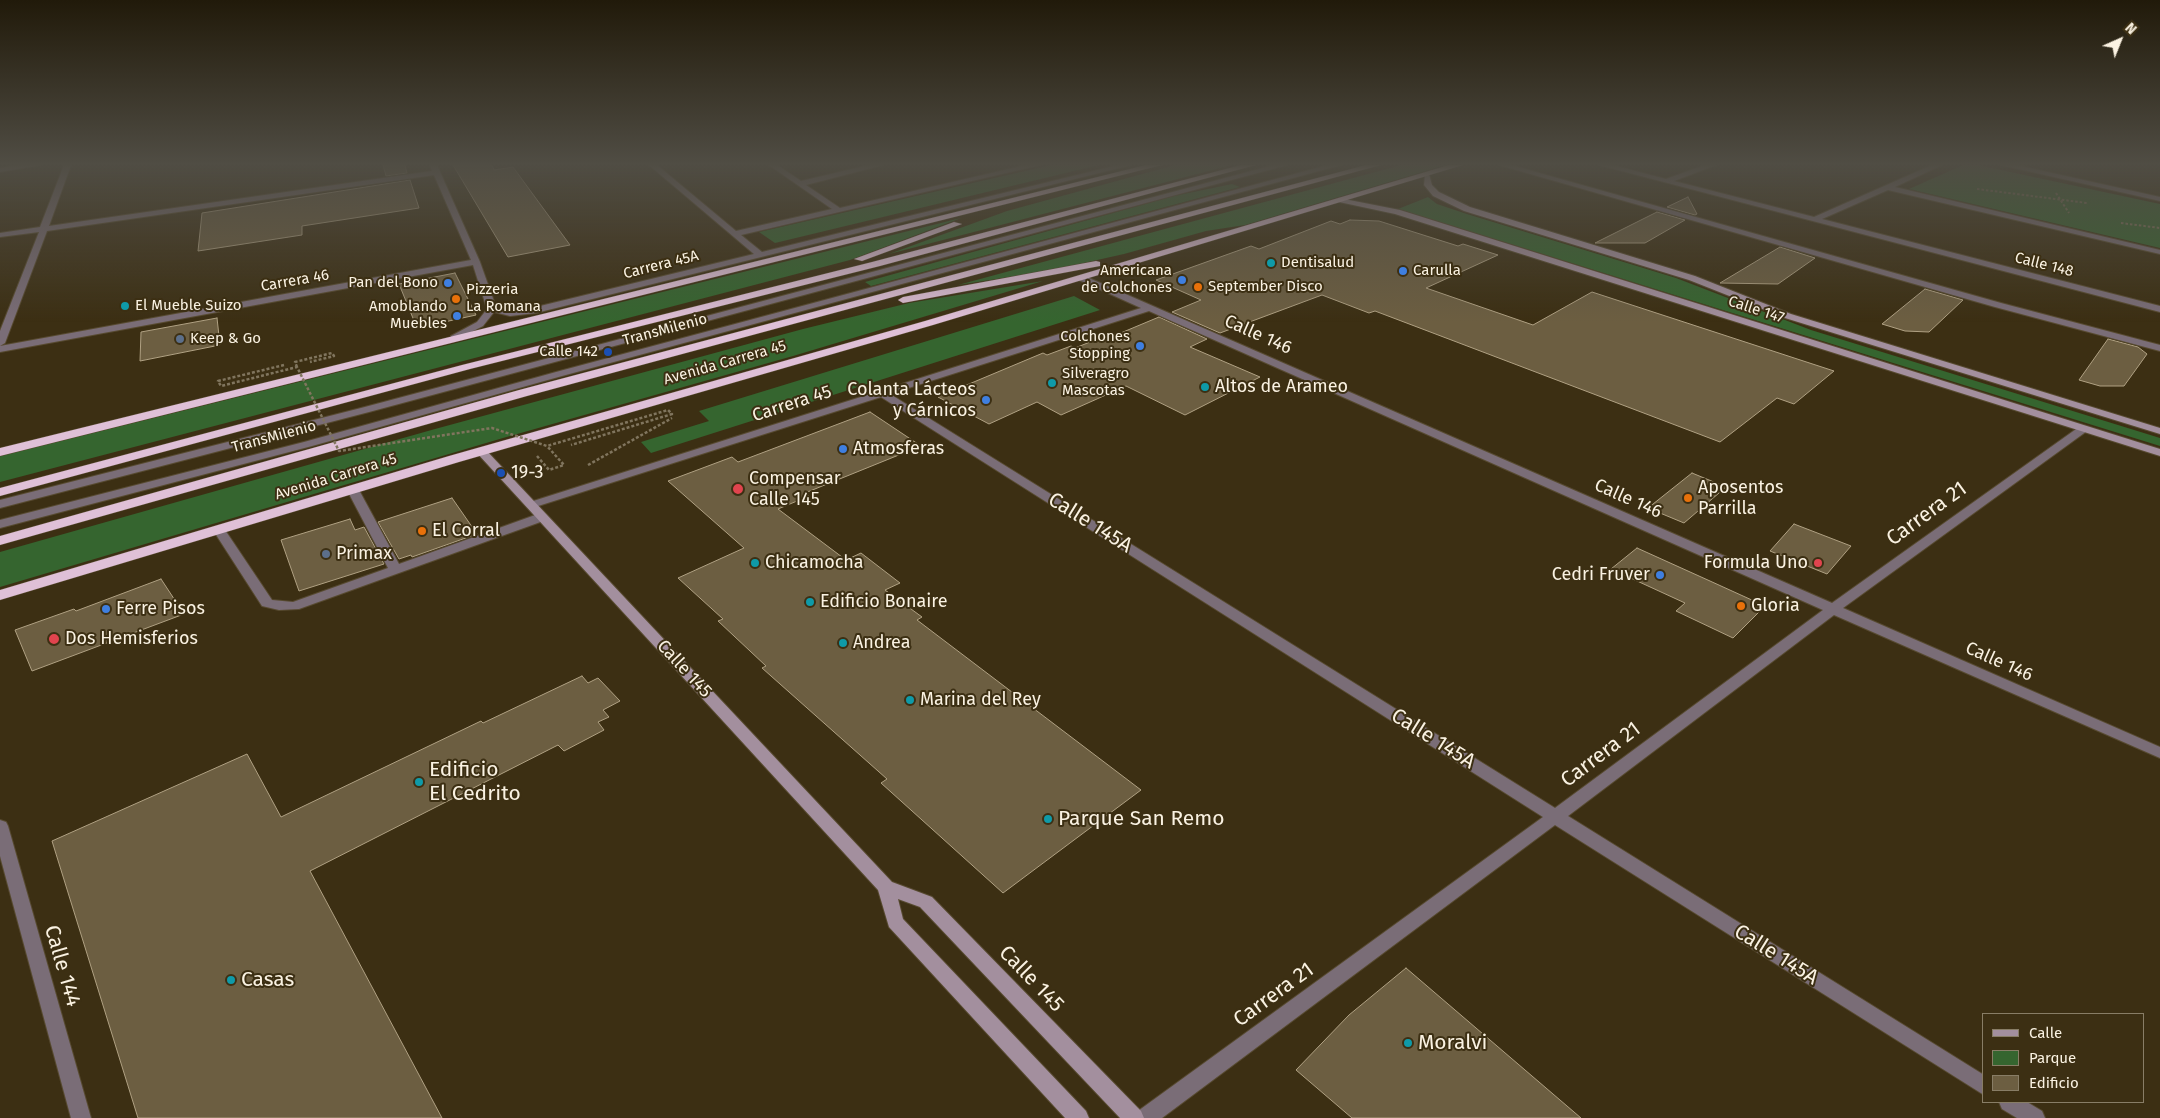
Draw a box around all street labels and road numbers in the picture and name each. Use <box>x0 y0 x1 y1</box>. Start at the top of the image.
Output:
street label: Carrera 45A <box>621 247 701 283</box>
street label: Calle 148 <box>2013 249 2075 281</box>
street label: Carrera 46 <box>259 266 331 296</box>
street label: Calle 147 <box>1726 292 1786 328</box>
street label: TransMilenio <box>621 310 709 350</box>
street label: Calle 146 <box>1221 311 1295 359</box>
street label: Avenida Carrera 45 <box>662 337 788 389</box>
street label: Carrera 45 <box>750 381 834 427</box>
street label: TransMilenio <box>230 417 318 457</box>
street label: Avenida Carrera 45 <box>273 450 399 504</box>
street label: Calle 146 <box>1591 475 1665 523</box>
street label: Carrera 21 <box>1882 476 1972 552</box>
street label: Calle 145A <box>1043 487 1137 559</box>
street label: Calle 145 <box>652 636 716 702</box>
street label: Calle 146 <box>1962 638 2036 686</box>
street label: Calle 145A <box>1386 703 1480 775</box>
street label: Carrera 21 <box>1556 717 1646 793</box>
street label: Calle 145A <box>1729 919 1823 991</box>
street label: Calle 144 <box>38 922 86 1010</box>
street label: Calle 145 <box>993 941 1069 1017</box>
street label: Carrera 21 <box>1229 957 1319 1033</box>

